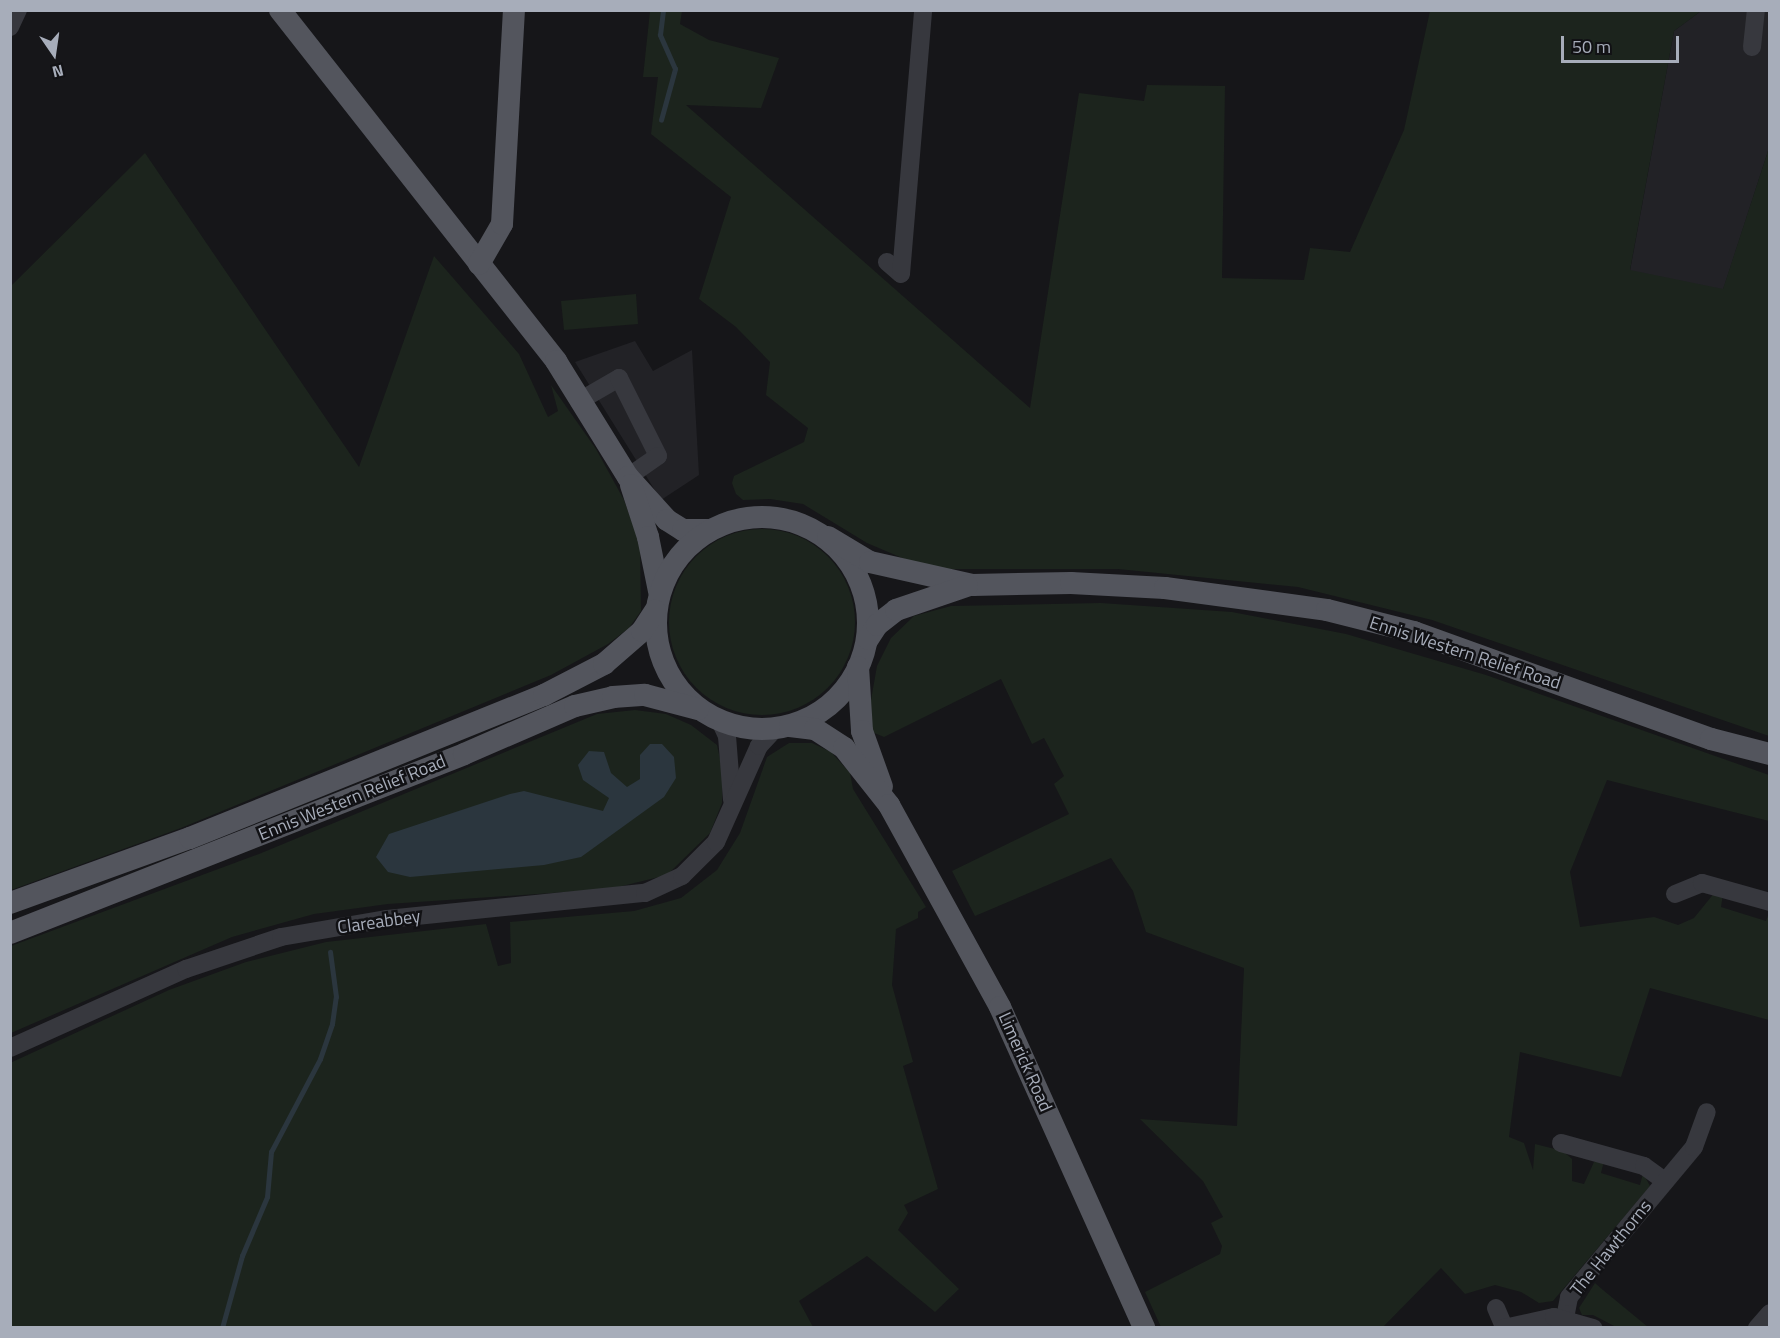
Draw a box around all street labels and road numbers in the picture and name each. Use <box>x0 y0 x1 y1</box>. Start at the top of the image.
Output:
street label: Ennis Western Relief Road <box>1367 612 1563 694</box>
street label: Ennis Western Relief Road <box>255 751 449 845</box>
street label: Clareabbey <box>336 905 422 939</box>
street label: Limerick Road <box>994 1009 1056 1115</box>
street label: The Hawthorns <box>1566 1196 1656 1300</box>

